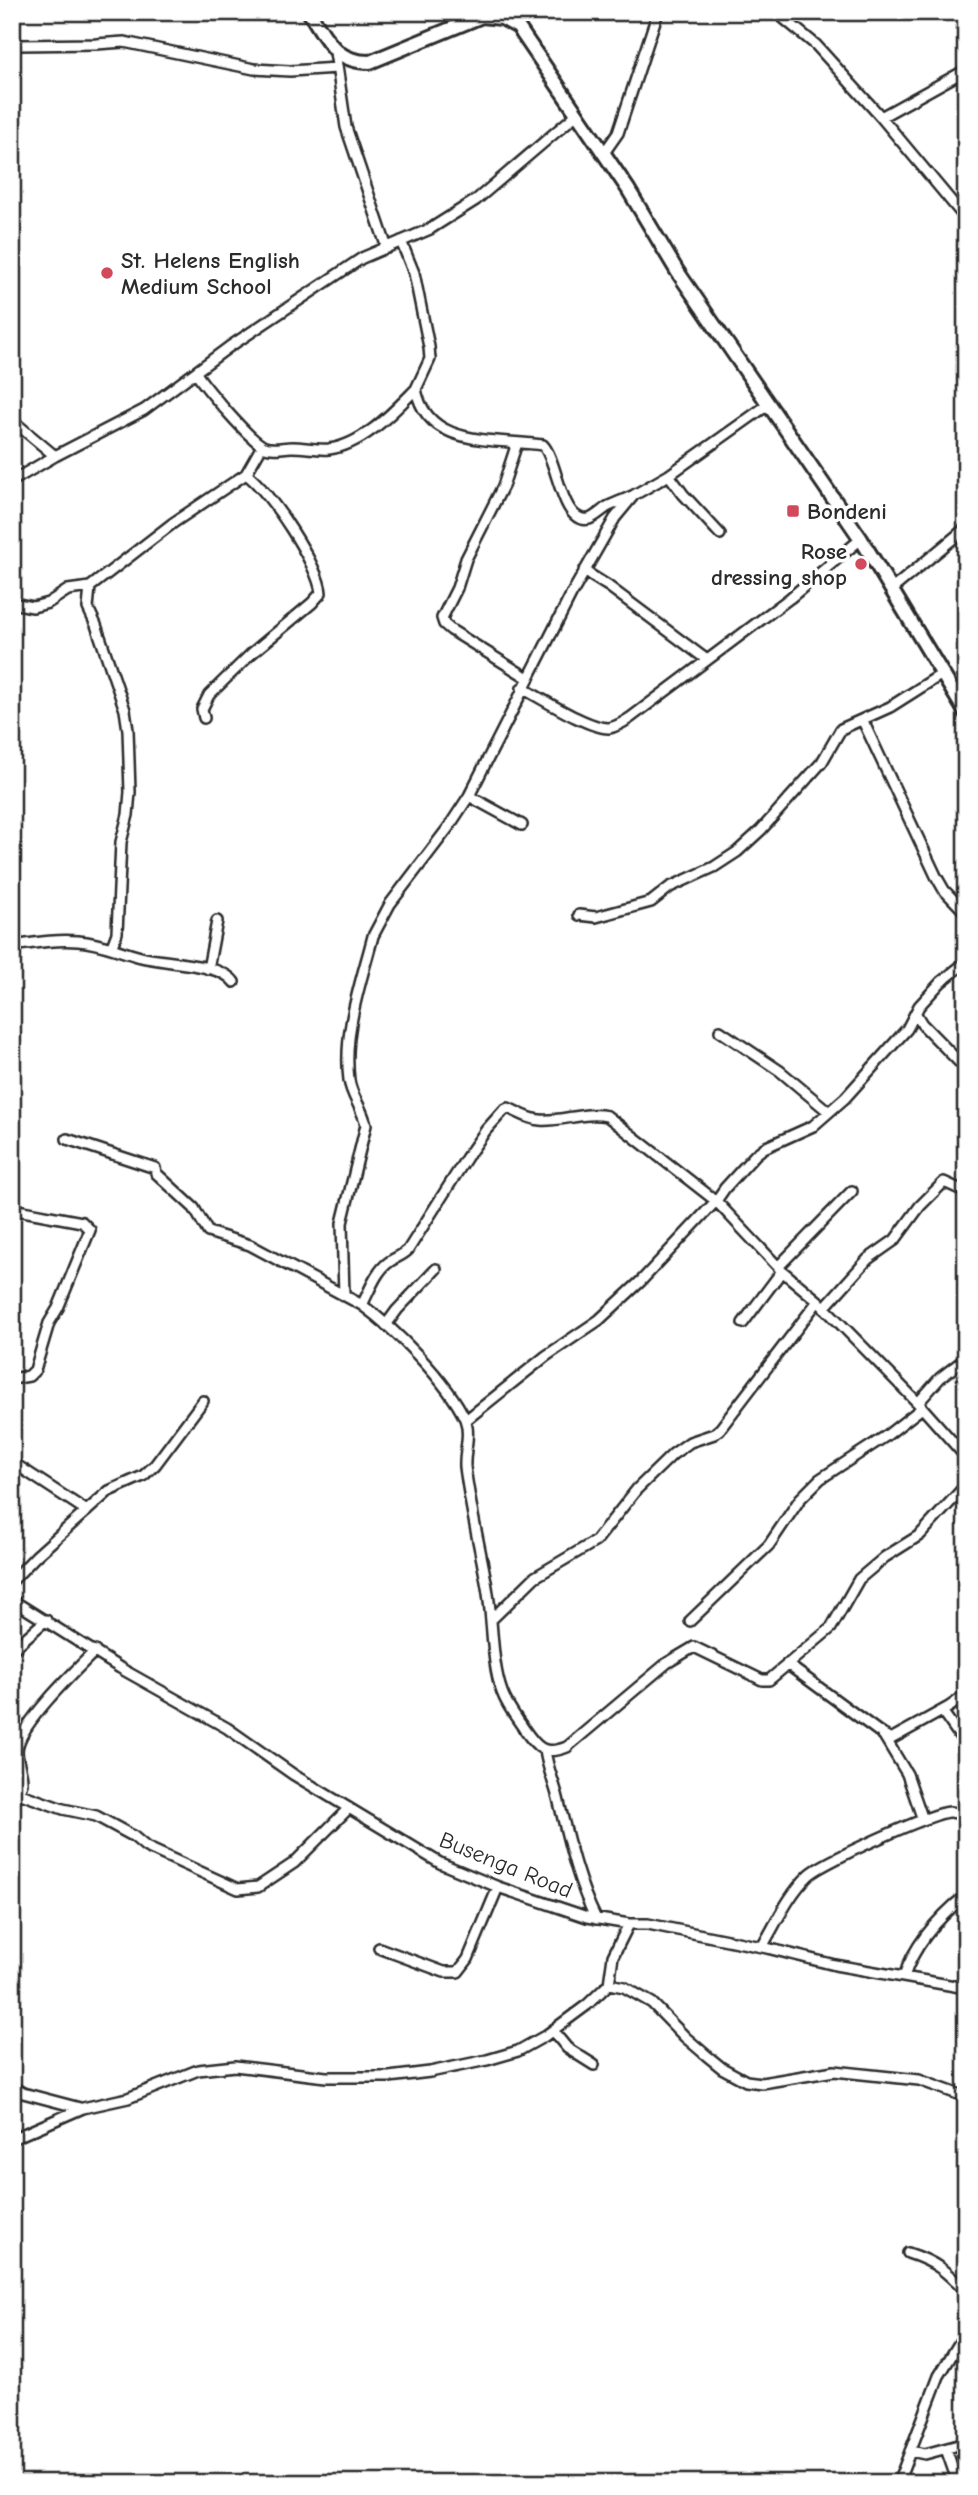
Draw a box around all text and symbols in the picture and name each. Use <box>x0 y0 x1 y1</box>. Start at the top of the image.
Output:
place label: St. Helens English Medium School <box>121 247 300 300</box>
marker: St. Helens English Medium School <box>99 265 115 281</box>
place label: Bondeni <box>807 498 887 525</box>
marker: Bondeni <box>785 503 801 519</box>
place label: Rose dressing shop <box>711 538 847 591</box>
marker: Rose dressing shop <box>853 556 869 572</box>
street label: Busenga Road <box>436 1826 576 1904</box>

